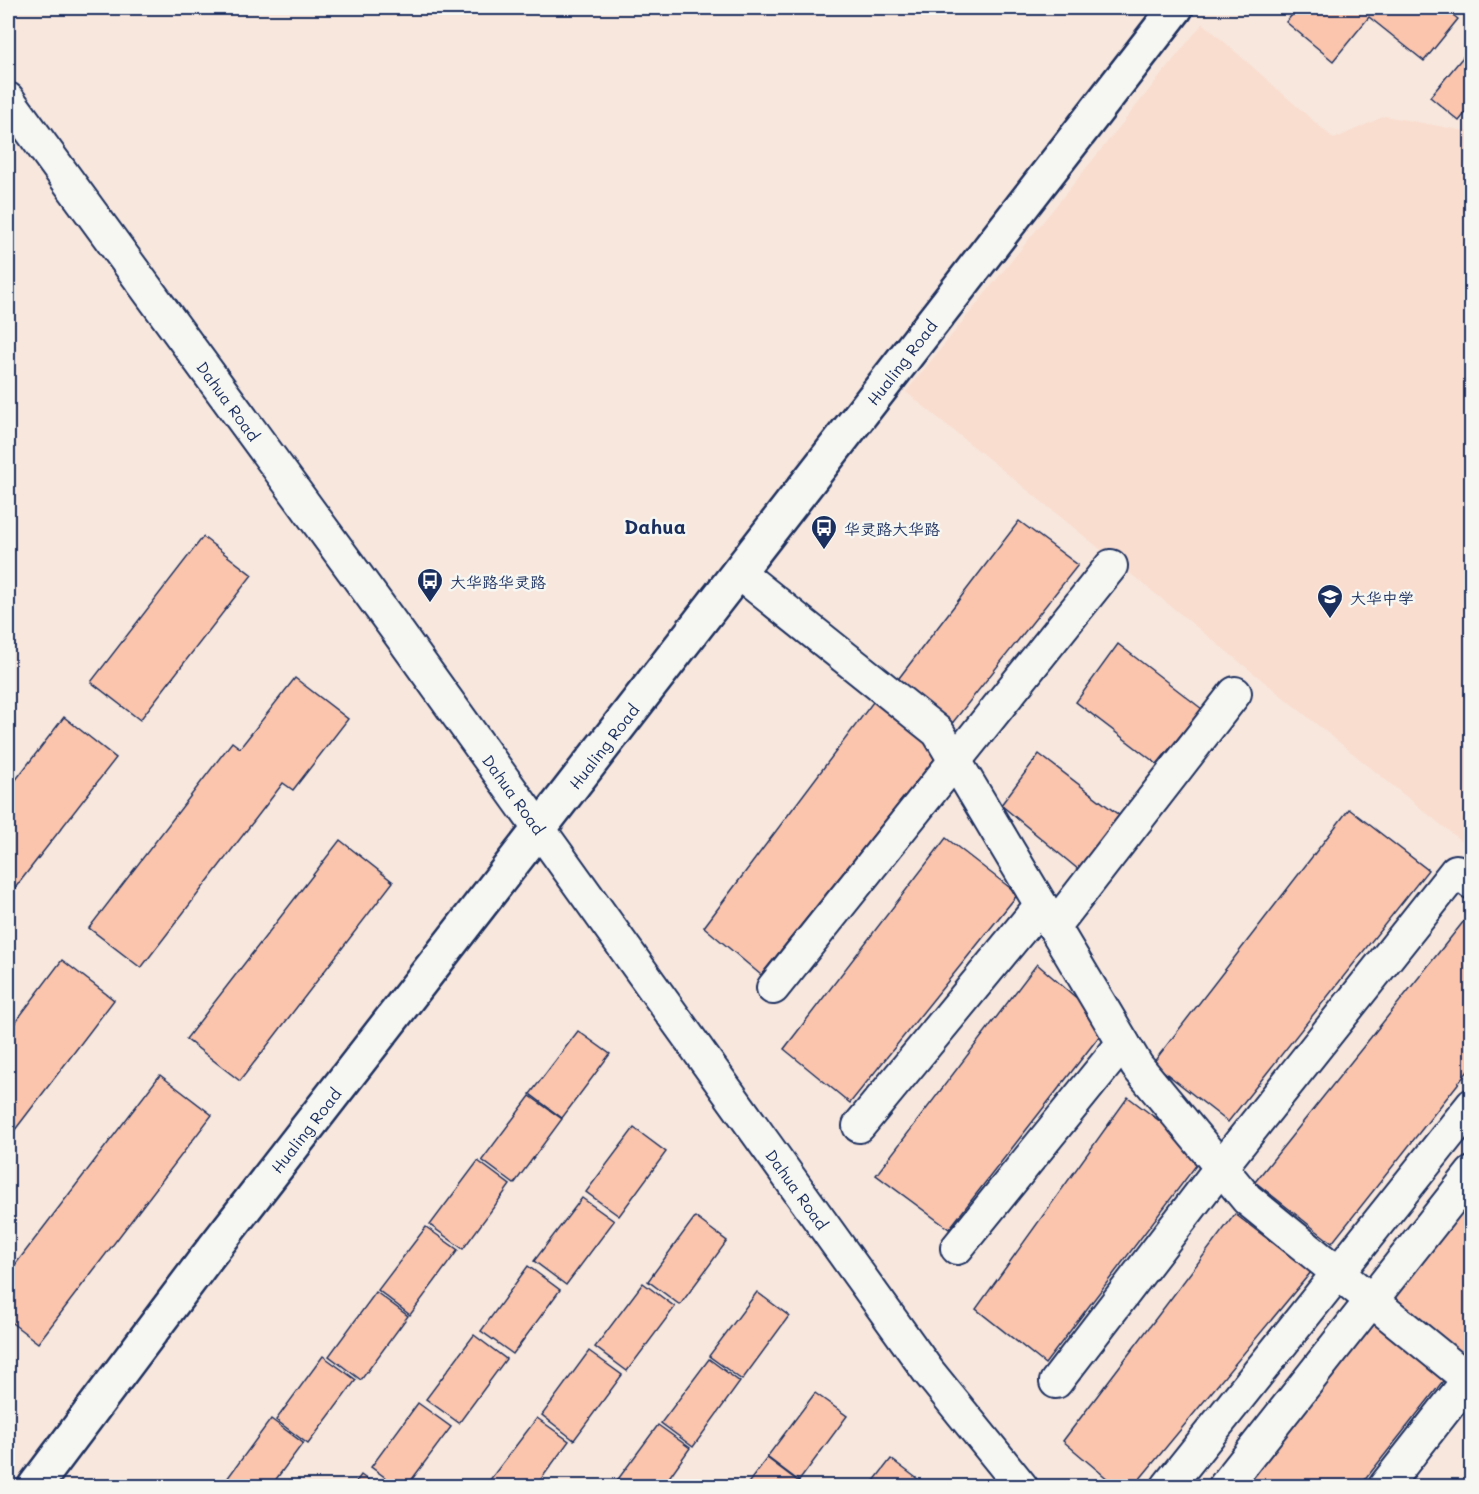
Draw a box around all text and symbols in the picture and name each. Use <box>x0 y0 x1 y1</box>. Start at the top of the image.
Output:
street label: Hualing Road <box>862 315 941 409</box>
street label: Dahua Road <box>193 357 265 445</box>
district label: Dahua <box>624 513 686 539</box>
bus stop icon: 华灵路大华路 <box>809 513 839 551</box>
place label: 华灵路大华路 <box>844 518 940 539</box>
bus stop icon: 大华路华灵路 <box>415 566 445 604</box>
place label: 大华路华灵路 <box>450 571 546 592</box>
school or university icon: 大华中学 <box>1315 582 1345 620</box>
place label: 大华中学 <box>1350 587 1414 608</box>
street label: Hualing Road <box>564 699 643 793</box>
street label: Dahua Road <box>478 750 550 838</box>
street label: Hualing Road <box>266 1083 345 1177</box>
street label: Dahua Road <box>762 1145 833 1233</box>

